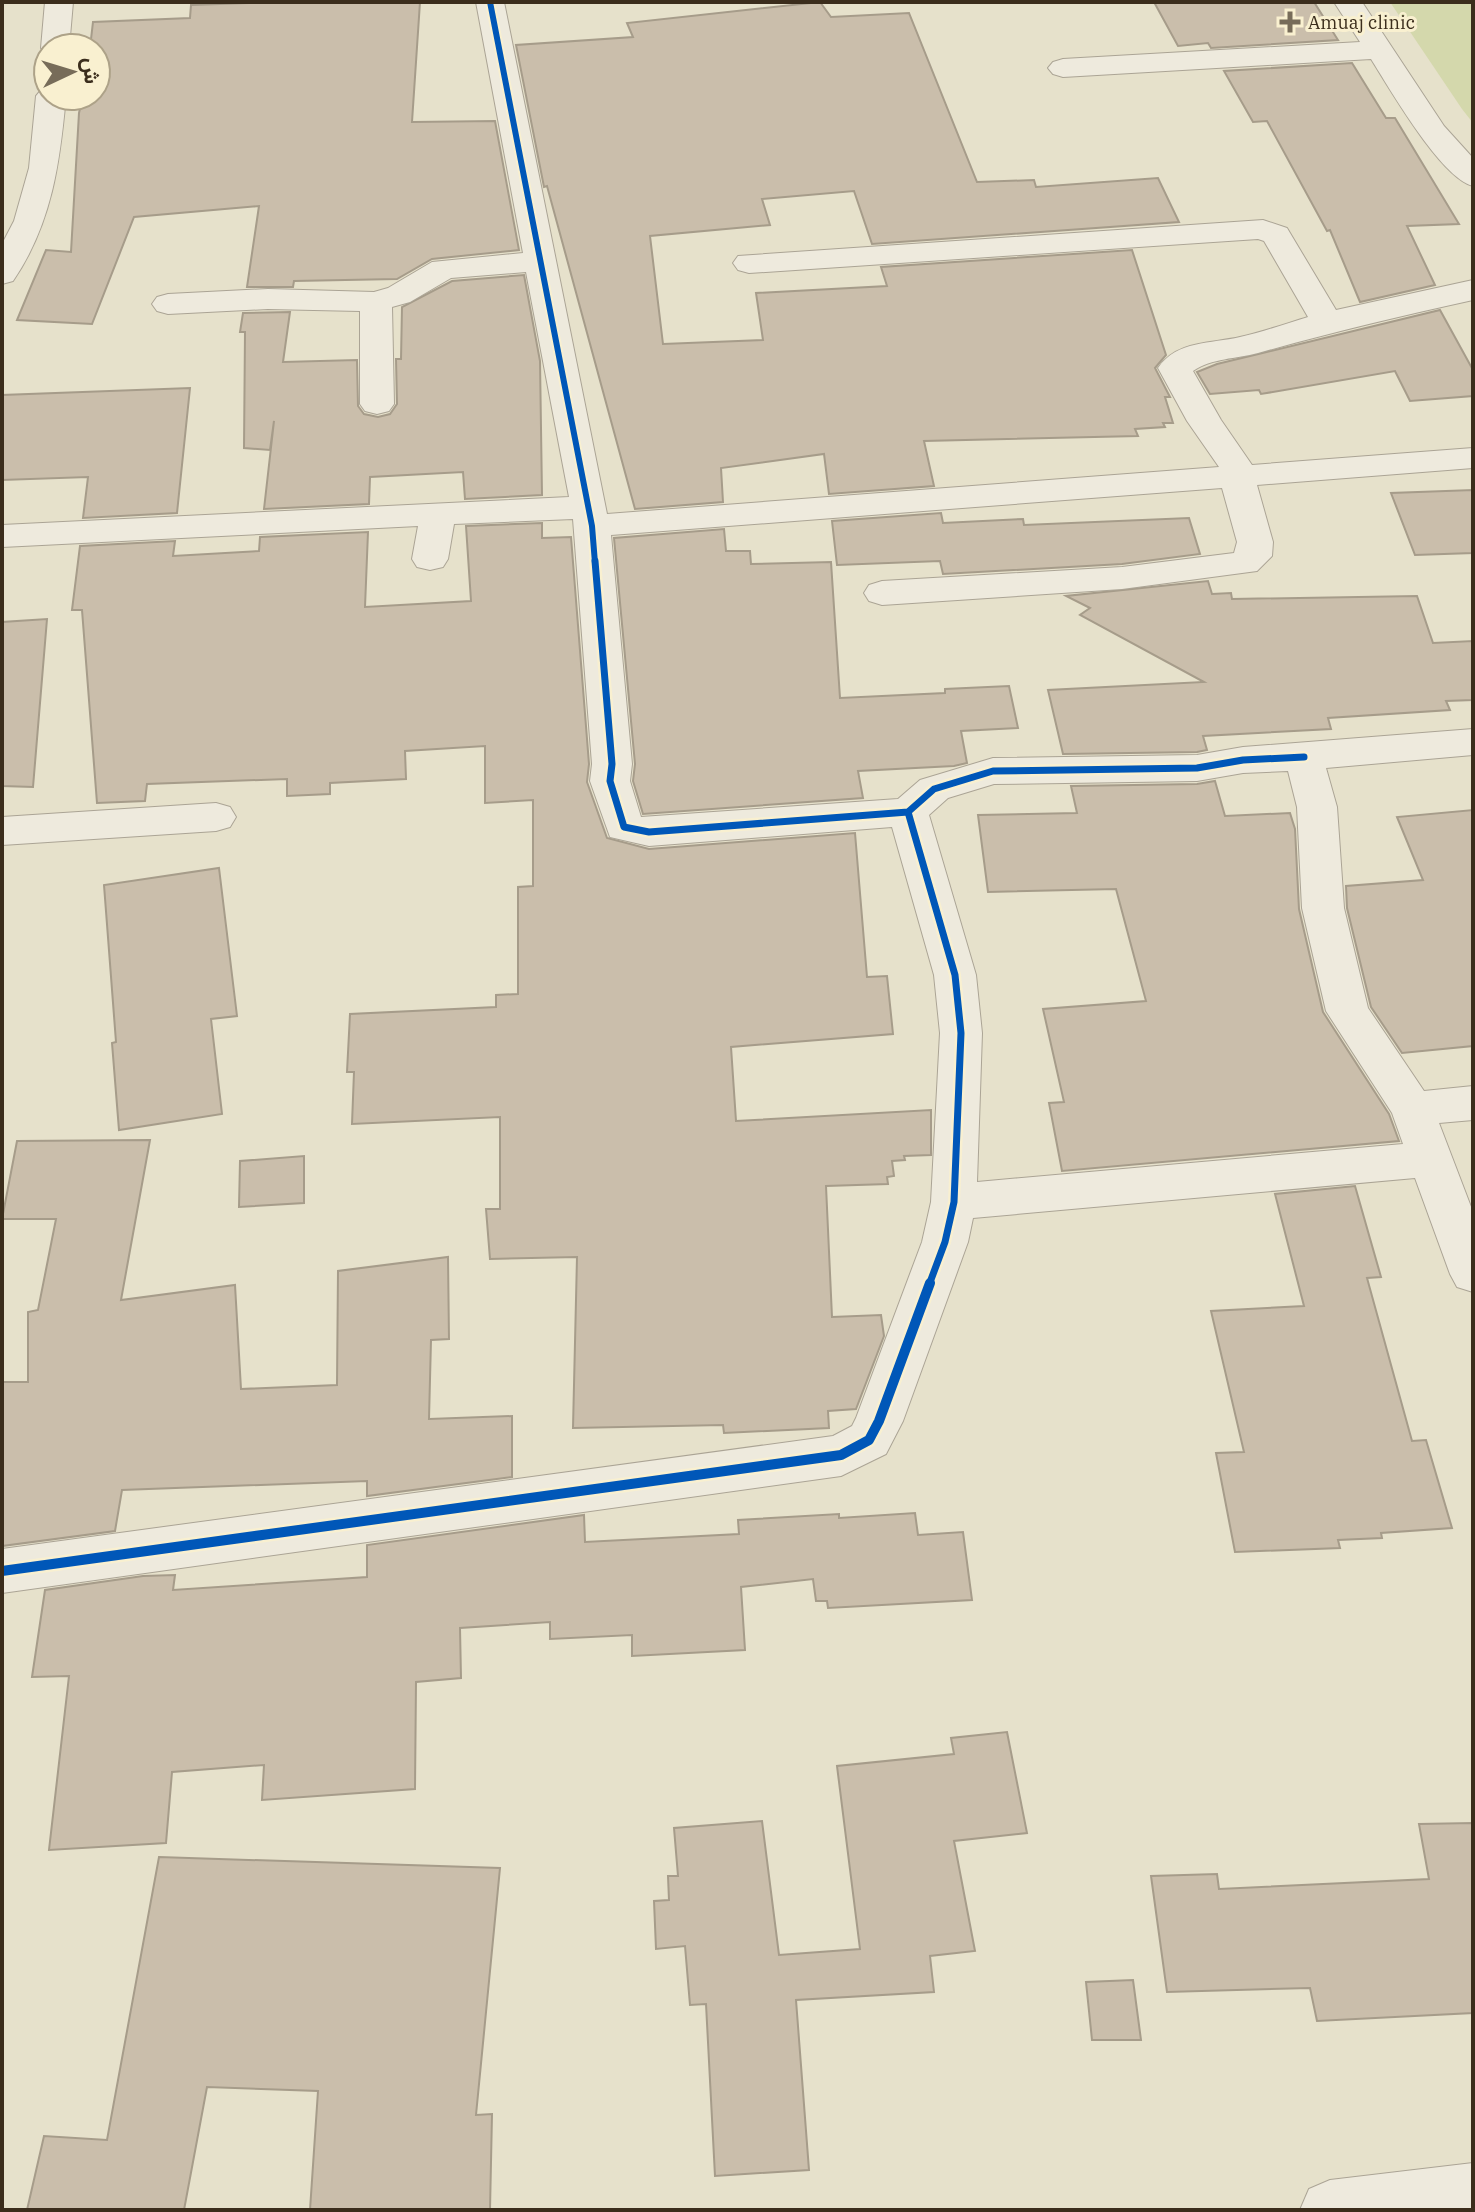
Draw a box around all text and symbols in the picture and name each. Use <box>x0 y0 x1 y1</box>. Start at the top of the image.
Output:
marker: Amuaj clinic <box>1279 11 1301 33</box>
place label: Amuaj clinic <box>1308 11 1415 34</box>
north arrow <box>32 32 112 112</box>
text: ش <box>77 56 108 85</box>

